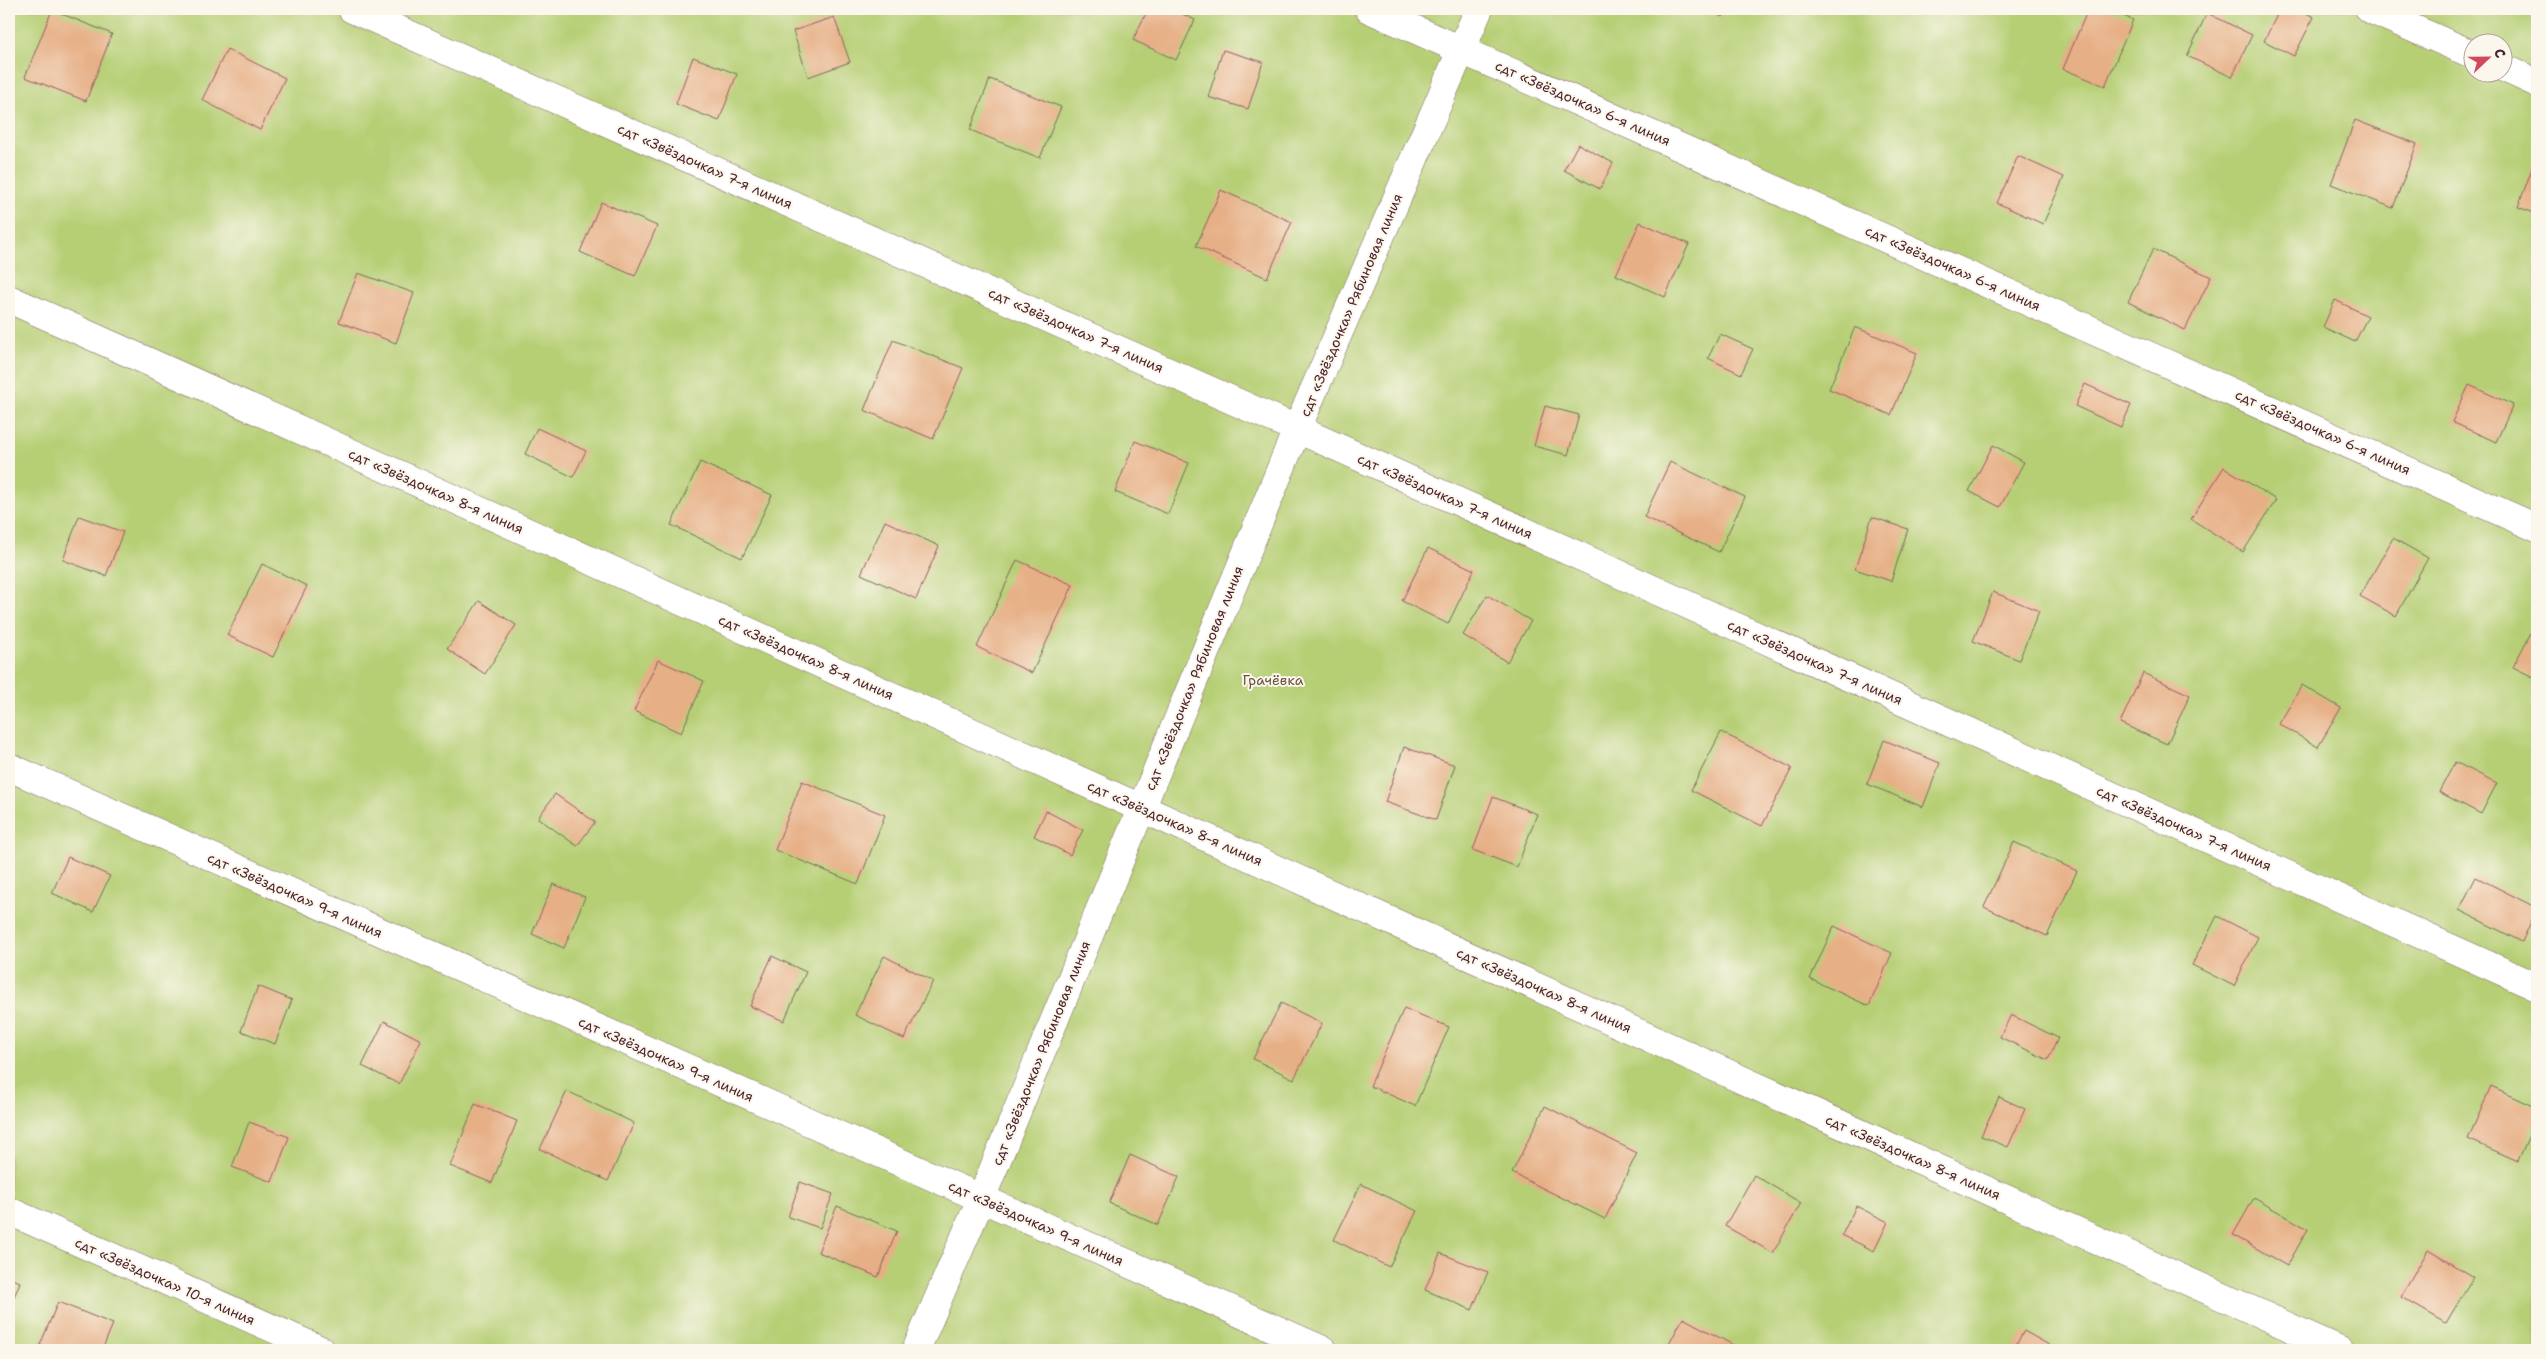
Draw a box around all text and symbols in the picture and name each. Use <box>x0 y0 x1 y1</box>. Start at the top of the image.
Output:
north arrow <box>2464 32 2514 82</box>
text: С <box>2490 46 2510 60</box>
street label: сдт «Звёздочка» 6-я линия <box>1492 56 1674 150</box>
street label: сдт «Звёздочка» 7-я линия <box>615 119 795 213</box>
street label: сдт «Звёздочка» Рябиновая линия <box>1296 191 1406 419</box>
street label: сдт «Звёздочка» 6-я линия <box>1862 221 2044 315</box>
street label: сдт «Звёздочка» 7-я линия <box>986 283 1166 377</box>
street label: сдт «Звёздочка» 6-я линия <box>2232 385 2414 479</box>
street label: сдт «Звёздочка» 8-я линия <box>346 444 526 538</box>
street label: сдт «Звёздочка» 7-я линия <box>1355 449 1535 543</box>
street label: сдт «Звёздочка» Рябиновая линия <box>1141 563 1247 793</box>
street label: сдт «Звёздочка» 8-я линия <box>716 610 896 704</box>
street label: сдт «Звёздочка» 7-я линия <box>1725 615 1905 709</box>
park label: Грачёвка <box>1243 671 1304 689</box>
street label: сдт «Звёздочка» 8-я линия <box>1085 776 1265 870</box>
street label: сдт «Звёздочка» 7-я линия <box>2094 781 2274 875</box>
street label: сдт «Звёздочка» 9-я линия <box>205 848 385 942</box>
street label: сдт «Звёздочка» Рябиновая линия <box>988 938 1094 1168</box>
street label: сдт «Звёздочка» 8-я линия <box>1454 943 1634 1037</box>
street label: сдт «Звёздочка» 9-я линия <box>576 1012 756 1106</box>
street label: сдт «Звёздочка» 8-я линия <box>1823 1110 2003 1204</box>
street label: сдт «Звёздочка» 9-я линия <box>946 1176 1126 1270</box>
street label: сдт «Звёздочка» 10-я линия <box>72 1233 258 1329</box>

